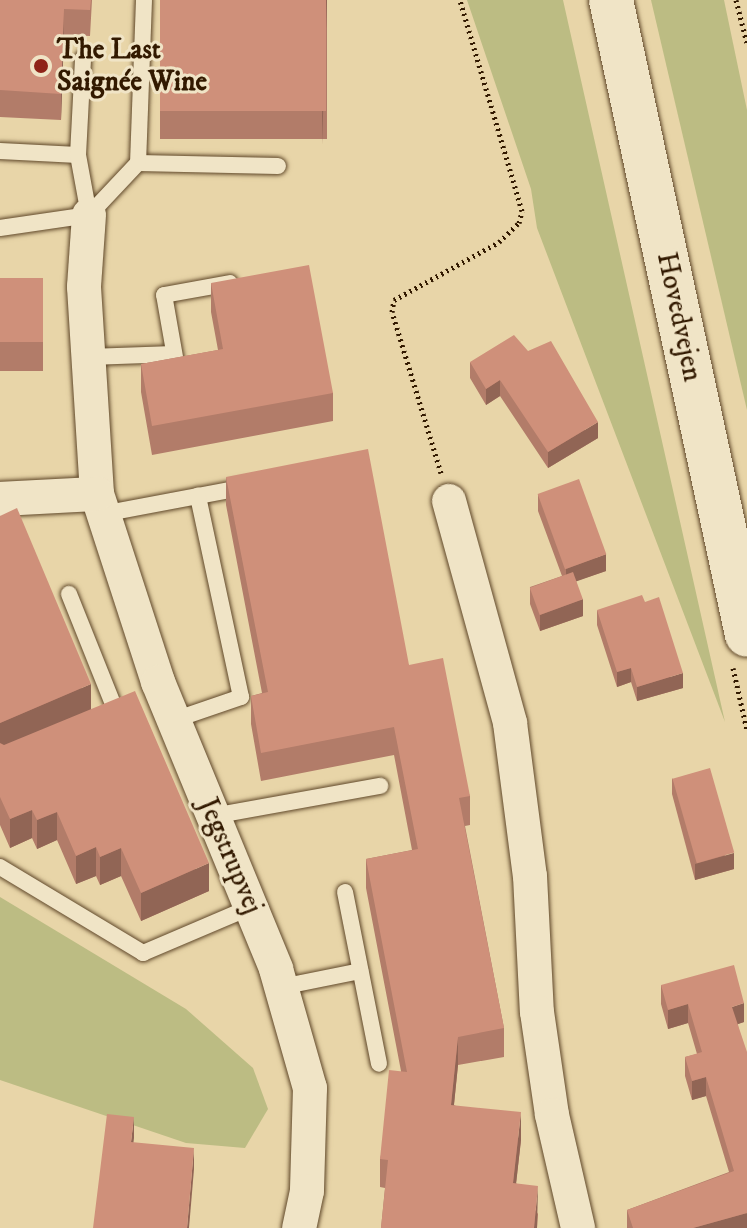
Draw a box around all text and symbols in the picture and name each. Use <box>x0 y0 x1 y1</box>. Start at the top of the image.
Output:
place label: The Last Saignée Wine <box>57 33 207 99</box>
marker: The Last Saignée Wine <box>32 57 50 75</box>
street label: Hovedvejen <box>649 249 709 385</box>
street label: Jegstrupvej <box>191 793 269 919</box>

